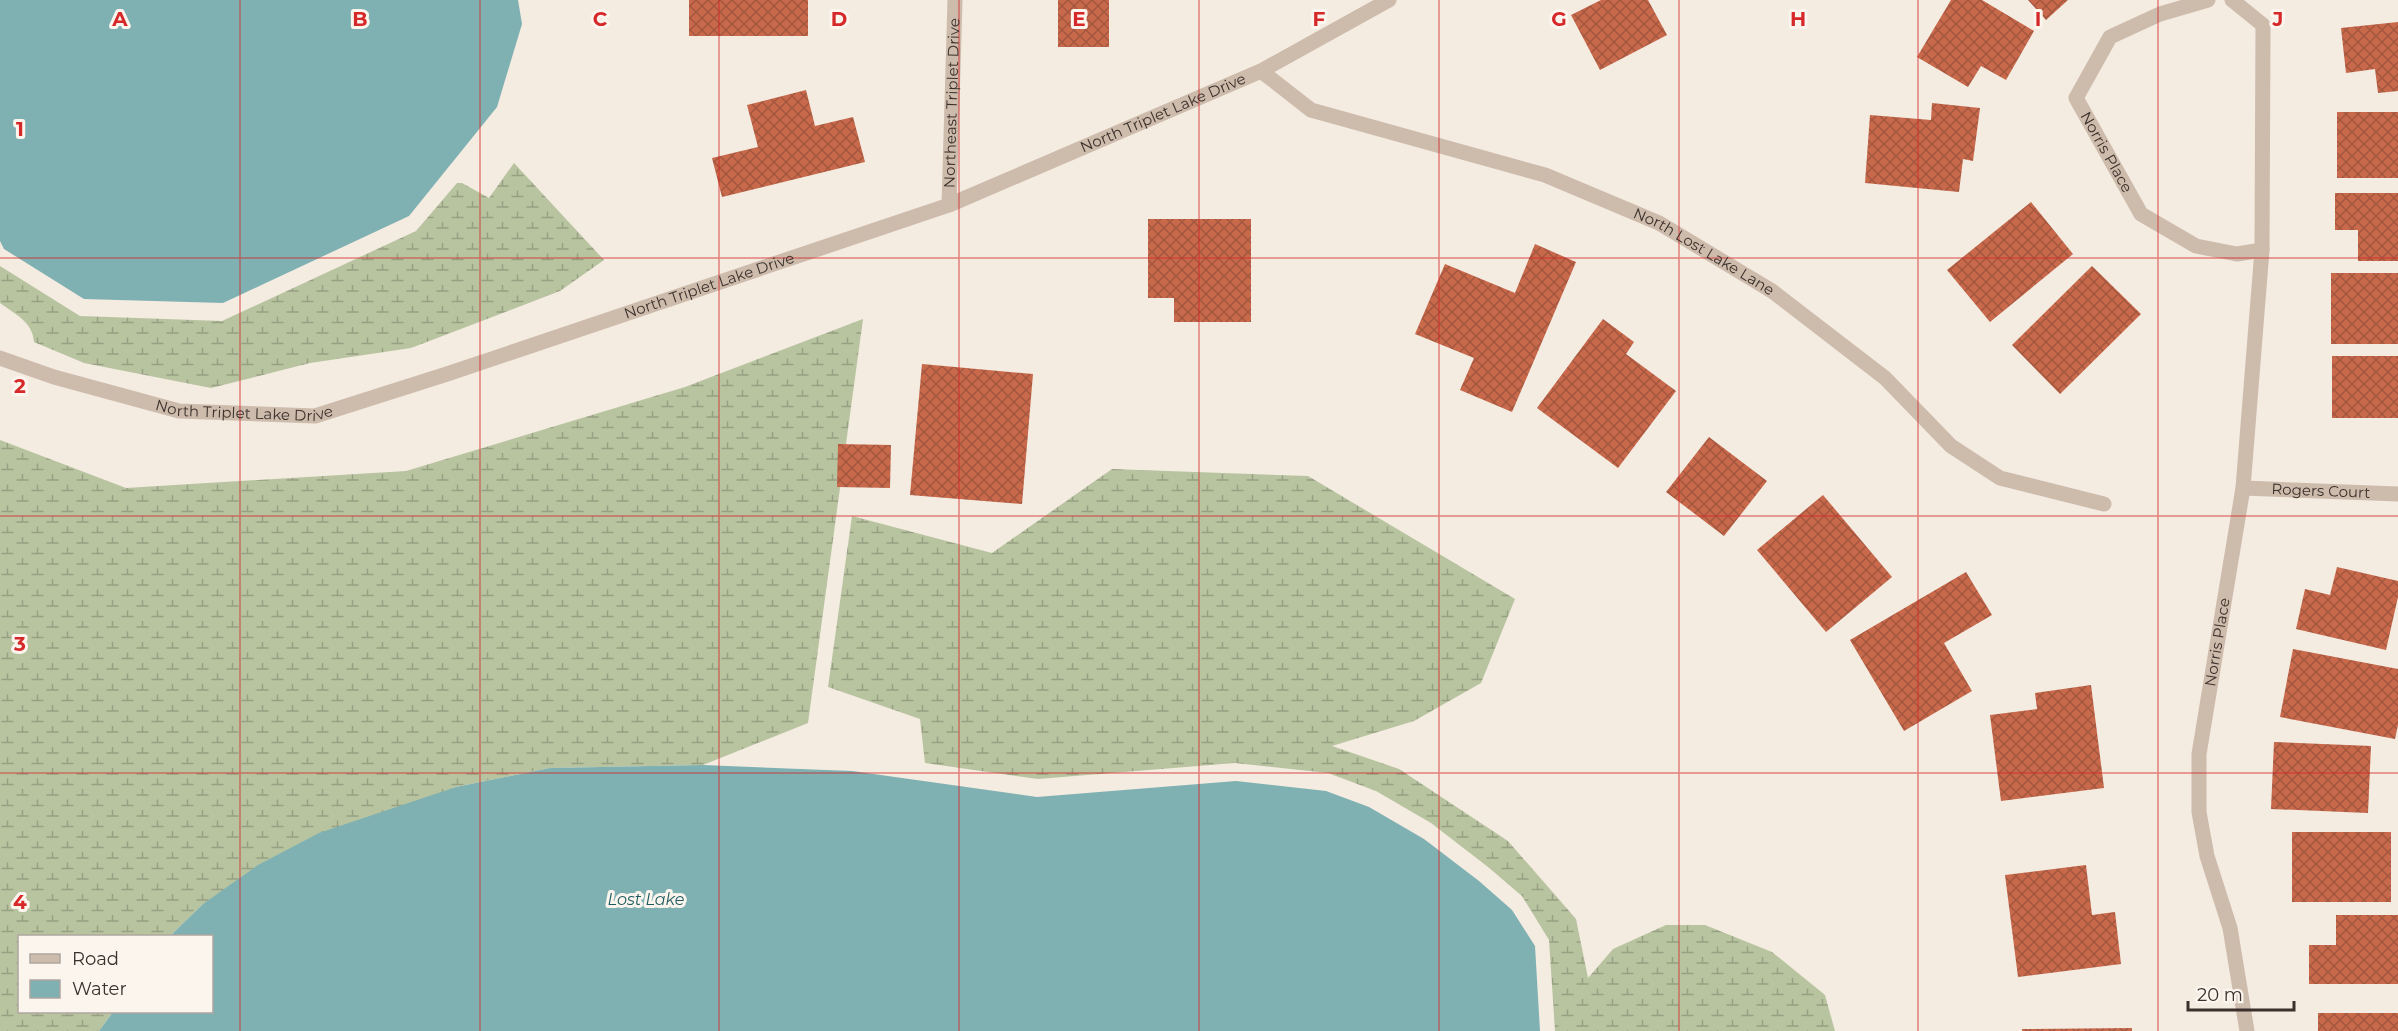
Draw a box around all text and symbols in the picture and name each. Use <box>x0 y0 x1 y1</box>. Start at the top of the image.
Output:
text: A <box>111 7 128 31</box>
text: B <box>352 7 368 31</box>
text: C <box>593 7 608 31</box>
text: D <box>831 7 847 31</box>
text: E <box>1072 7 1086 31</box>
text: F <box>1313 7 1326 31</box>
text: G <box>1551 7 1567 31</box>
text: H <box>1790 7 1806 31</box>
text: I <box>2035 7 2041 31</box>
text: J <box>2272 7 2283 31</box>
street label: Northeast Triplet Drive <box>939 18 963 188</box>
street label: North Triplet Lake Drive <box>1077 69 1249 157</box>
street label: Norris Place <box>2077 108 2137 196</box>
text: 1 <box>16 117 24 141</box>
street label: North Lost Lake Lane <box>1631 203 1778 299</box>
street label: North Triplet Lake Drive <box>621 248 797 323</box>
text: 2 <box>14 374 26 398</box>
street label: North Triplet Lake Drive <box>154 395 335 425</box>
street label: Rogers Court <box>2271 479 2371 502</box>
street label: Norris Place <box>2200 596 2234 688</box>
text: 3 <box>13 632 26 656</box>
text: 4 <box>13 890 27 914</box>
water label: Lost Lake <box>608 890 684 909</box>
legend <box>18 935 213 1013</box>
text: Road <box>72 948 119 970</box>
scale bar <box>2188 974 2294 1012</box>
text: Water <box>72 978 127 1000</box>
text: 20 m <box>2197 984 2243 1006</box>

